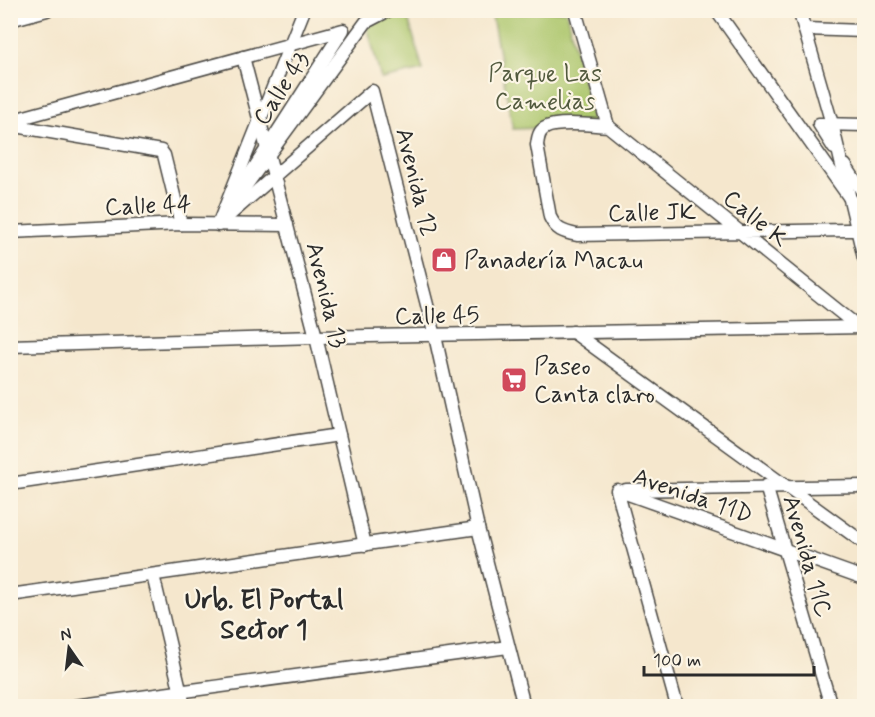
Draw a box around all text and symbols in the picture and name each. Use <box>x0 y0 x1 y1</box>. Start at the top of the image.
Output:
street label: Calle 43 <box>247 46 318 132</box>
park label: Parque Las Camelias <box>488 59 602 118</box>
street label: Avenida 12 <box>387 125 444 240</box>
street label: Calle K <box>716 184 794 255</box>
street label: Calle 44 <box>104 189 192 224</box>
street label: Calle JK <box>608 197 696 230</box>
street label: Avenida 13 <box>297 239 354 351</box>
shop icon: Panadería Macau <box>429 245 459 275</box>
place label: Panadería Macau <box>464 246 643 277</box>
street label: Calle 45 <box>394 300 480 333</box>
place label: Paseo Canta claro <box>534 352 655 411</box>
supermarket icon: Paseo Canta claro <box>499 365 529 395</box>
street label: Avenida 11D <box>629 461 756 531</box>
street label: Avenida 11C <box>774 492 839 621</box>
district label: Urb. El Portal Sector 1 <box>185 584 343 648</box>
north arrow <box>39 618 99 678</box>
text: N <box>58 623 73 646</box>
scale bar <box>644 639 814 677</box>
text: 100 m <box>653 649 701 673</box>

